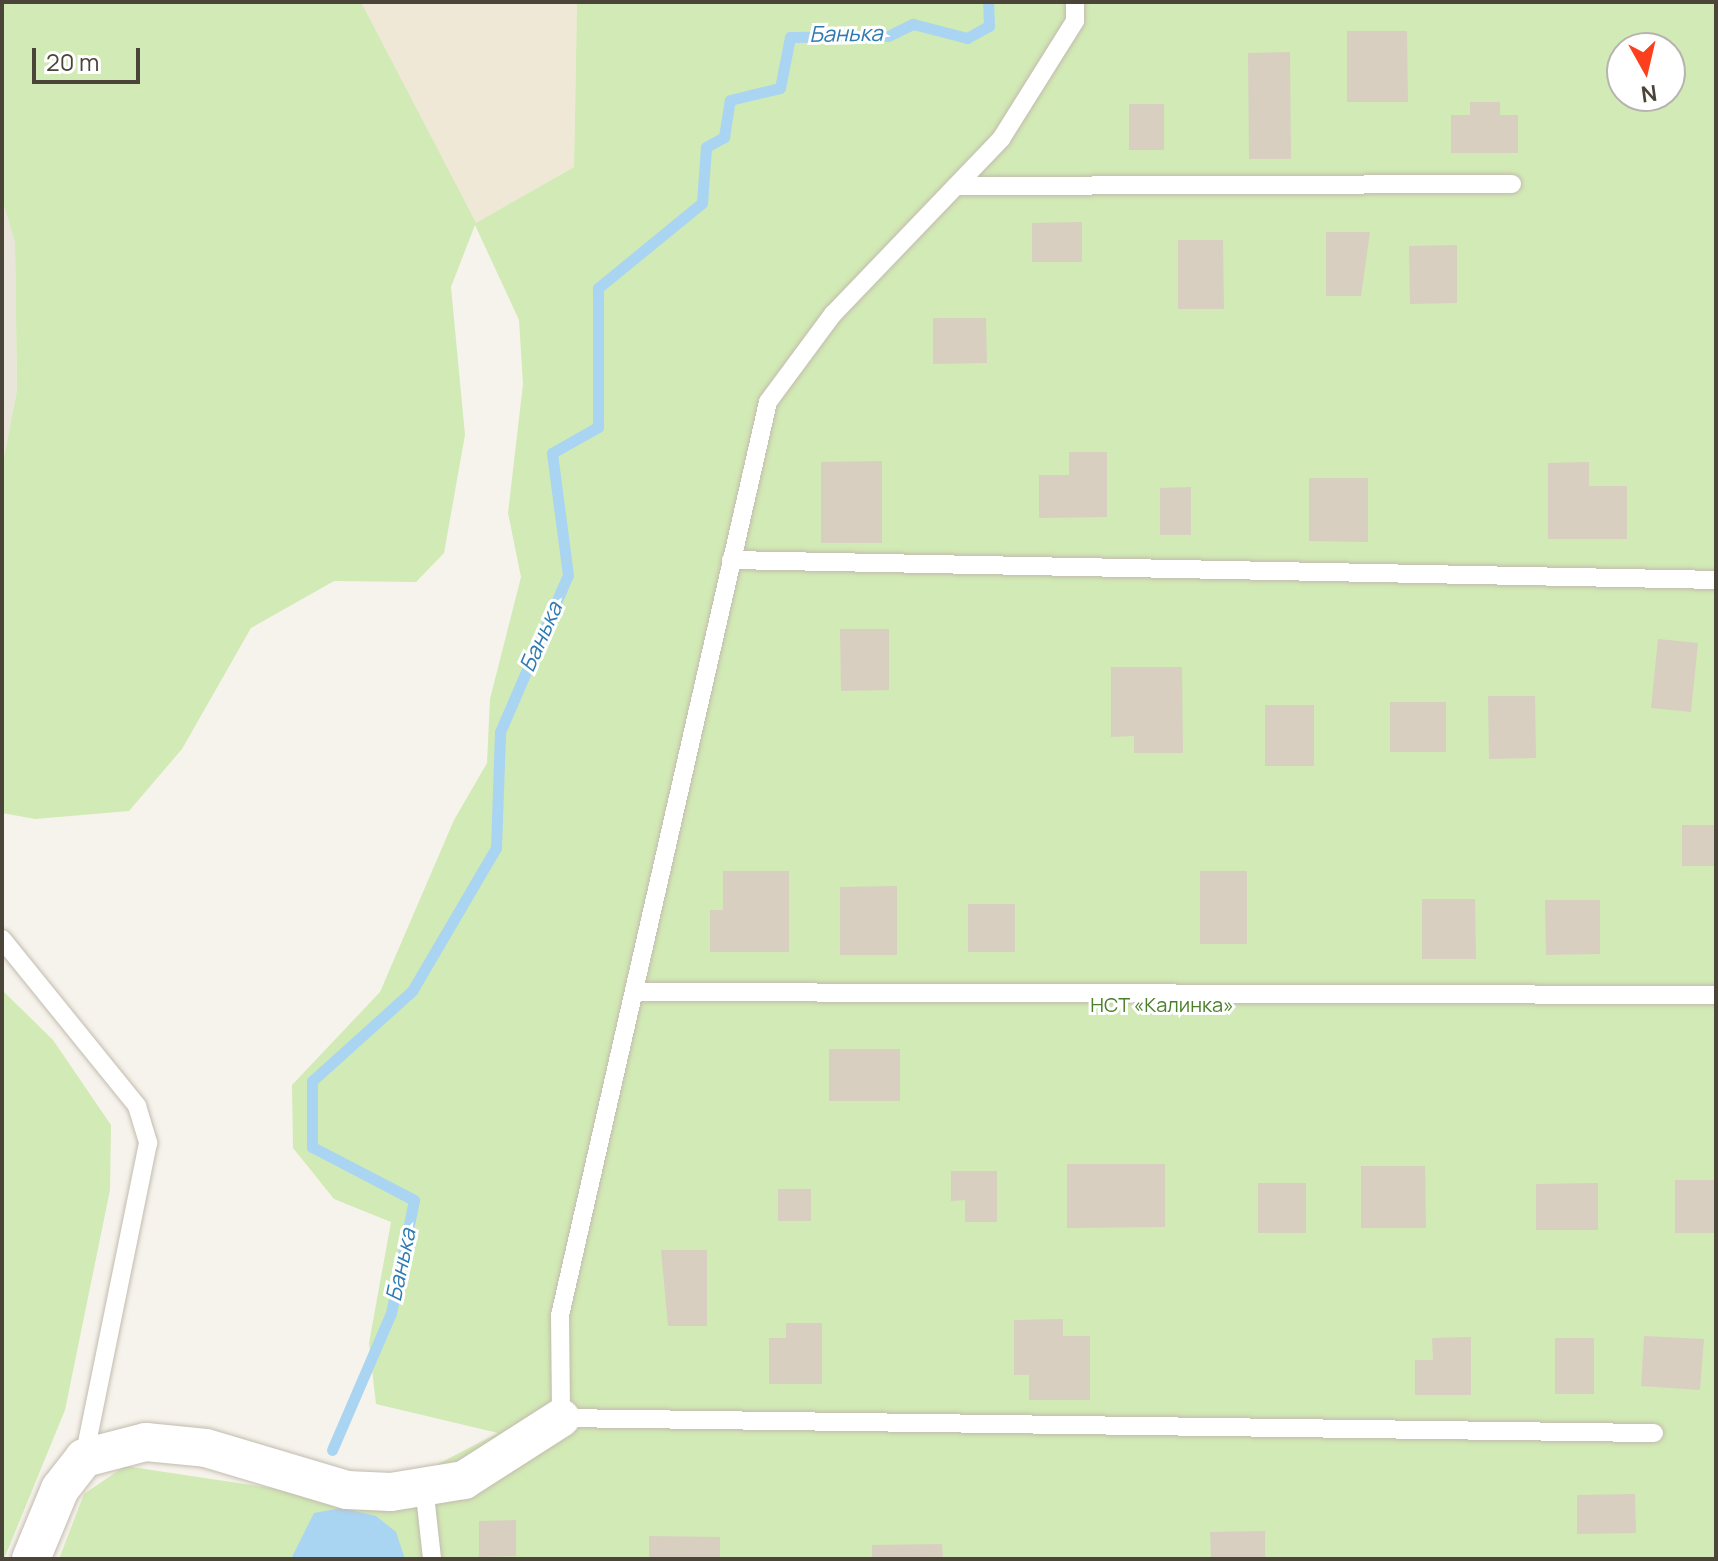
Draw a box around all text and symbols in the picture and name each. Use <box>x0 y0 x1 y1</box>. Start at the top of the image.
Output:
water label: Банька <box>809 20 883 48</box>
scale bar <box>36 32 144 82</box>
north arrow <box>1606 32 1686 112</box>
text: 20 m <box>46 45 99 78</box>
text: N <box>1639 78 1659 110</box>
water label: Банька <box>514 598 568 676</box>
park label: НСТ «Калинка» <box>1090 992 1234 1016</box>
water label: Банька <box>380 1226 422 1304</box>

